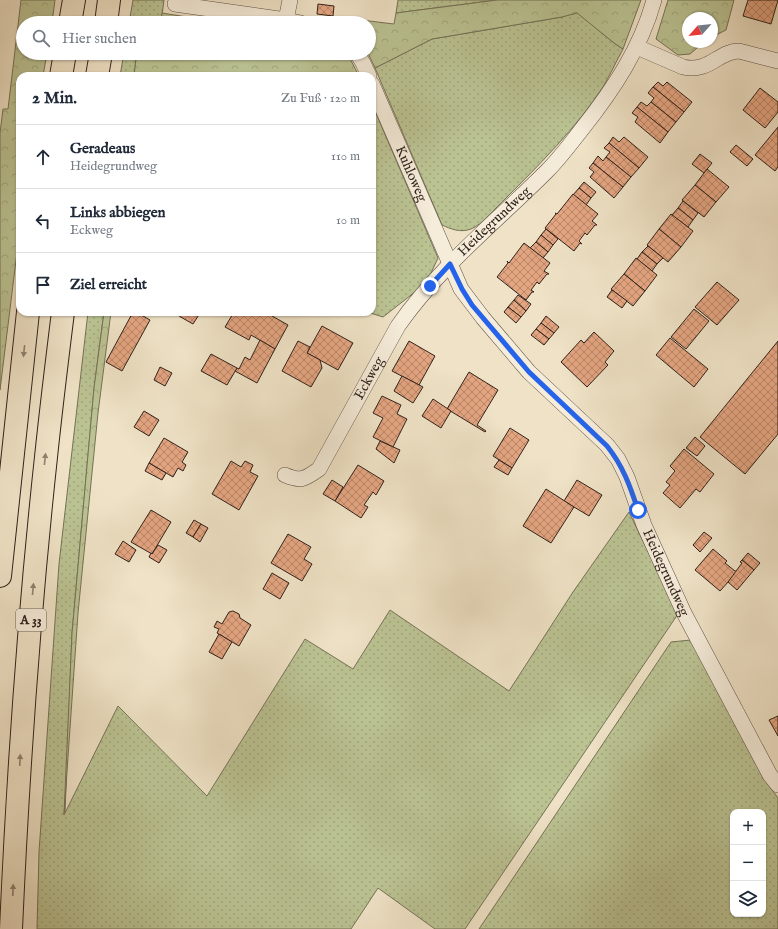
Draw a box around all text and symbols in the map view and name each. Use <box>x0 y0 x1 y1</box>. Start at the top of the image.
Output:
north arrow <box>682 12 718 48</box>
search box <box>16 16 376 60</box>
icon: search <box>30 27 52 49</box>
text: Hier suchen <box>62 29 137 48</box>
text: 2 Min. <box>32 88 77 109</box>
text: Zu Fuß · 120 m <box>281 90 360 107</box>
text: Geradeaus <box>70 139 135 158</box>
street label: Kuhloweg <box>391 143 431 205</box>
icon: ahead <box>32 146 54 168</box>
text: 110 m <box>331 148 360 165</box>
text: Heidegrundweg <box>70 158 157 175</box>
street label: Heidegrundweg <box>454 182 535 260</box>
text: Links abbiegen <box>70 203 166 222</box>
icon: left <box>32 210 54 232</box>
text: 10 m <box>336 212 360 229</box>
text: Eckweg <box>70 222 113 239</box>
icon: arrive <box>32 274 54 296</box>
text: Ziel erreicht <box>70 275 147 294</box>
route end <box>421 277 439 295</box>
one-way arrow <box>20 345 27 357</box>
street label: Eckweg <box>350 353 388 403</box>
one-way arrow <box>42 453 49 465</box>
route start <box>629 501 647 519</box>
street label: Heidegrundweg <box>638 526 694 620</box>
one-way arrow <box>30 583 37 595</box>
road number: A 33 <box>16 609 46 631</box>
one-way arrow <box>17 754 24 766</box>
map controls <box>730 809 766 917</box>
button: + <box>730 809 766 845</box>
button: − <box>730 845 766 881</box>
button: layers <box>730 881 766 917</box>
one-way arrow <box>9 884 16 896</box>

